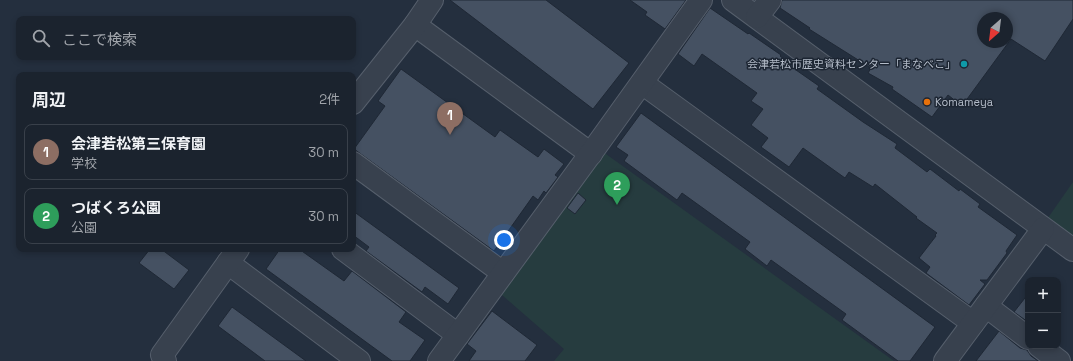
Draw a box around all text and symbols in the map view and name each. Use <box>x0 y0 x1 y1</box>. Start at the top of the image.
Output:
north arrow <box>977 12 1013 48</box>
search box <box>16 16 356 60</box>
icon: search <box>30 27 52 49</box>
text: ここで検索 <box>62 30 137 49</box>
place label: 会津若松市歴史資料センター「まなべこ」 <box>747 57 956 71</box>
marker: 会津若松市歴史資料センター「まなべこ」 <box>959 59 969 69</box>
text: 周辺 <box>32 89 66 111</box>
text: 2件 <box>319 91 340 108</box>
place label: Komameya <box>935 95 994 109</box>
marker: Komameya <box>922 97 932 107</box>
pin: 1 <box>437 102 463 135</box>
text: 会津若松第三保育園 <box>71 134 206 153</box>
text: 1 <box>43 144 49 161</box>
text: 30 m <box>308 144 339 161</box>
text: 学校 <box>71 155 97 172</box>
pin: 2 <box>604 172 630 205</box>
text: つばくろ公園 <box>71 198 161 217</box>
text: 2 <box>42 208 50 225</box>
text: 30 m <box>308 208 339 225</box>
text: 公園 <box>71 219 97 236</box>
your location <box>494 230 514 250</box>
map controls <box>1025 277 1061 349</box>
button: + <box>1025 277 1061 313</box>
button: − <box>1025 313 1061 349</box>

